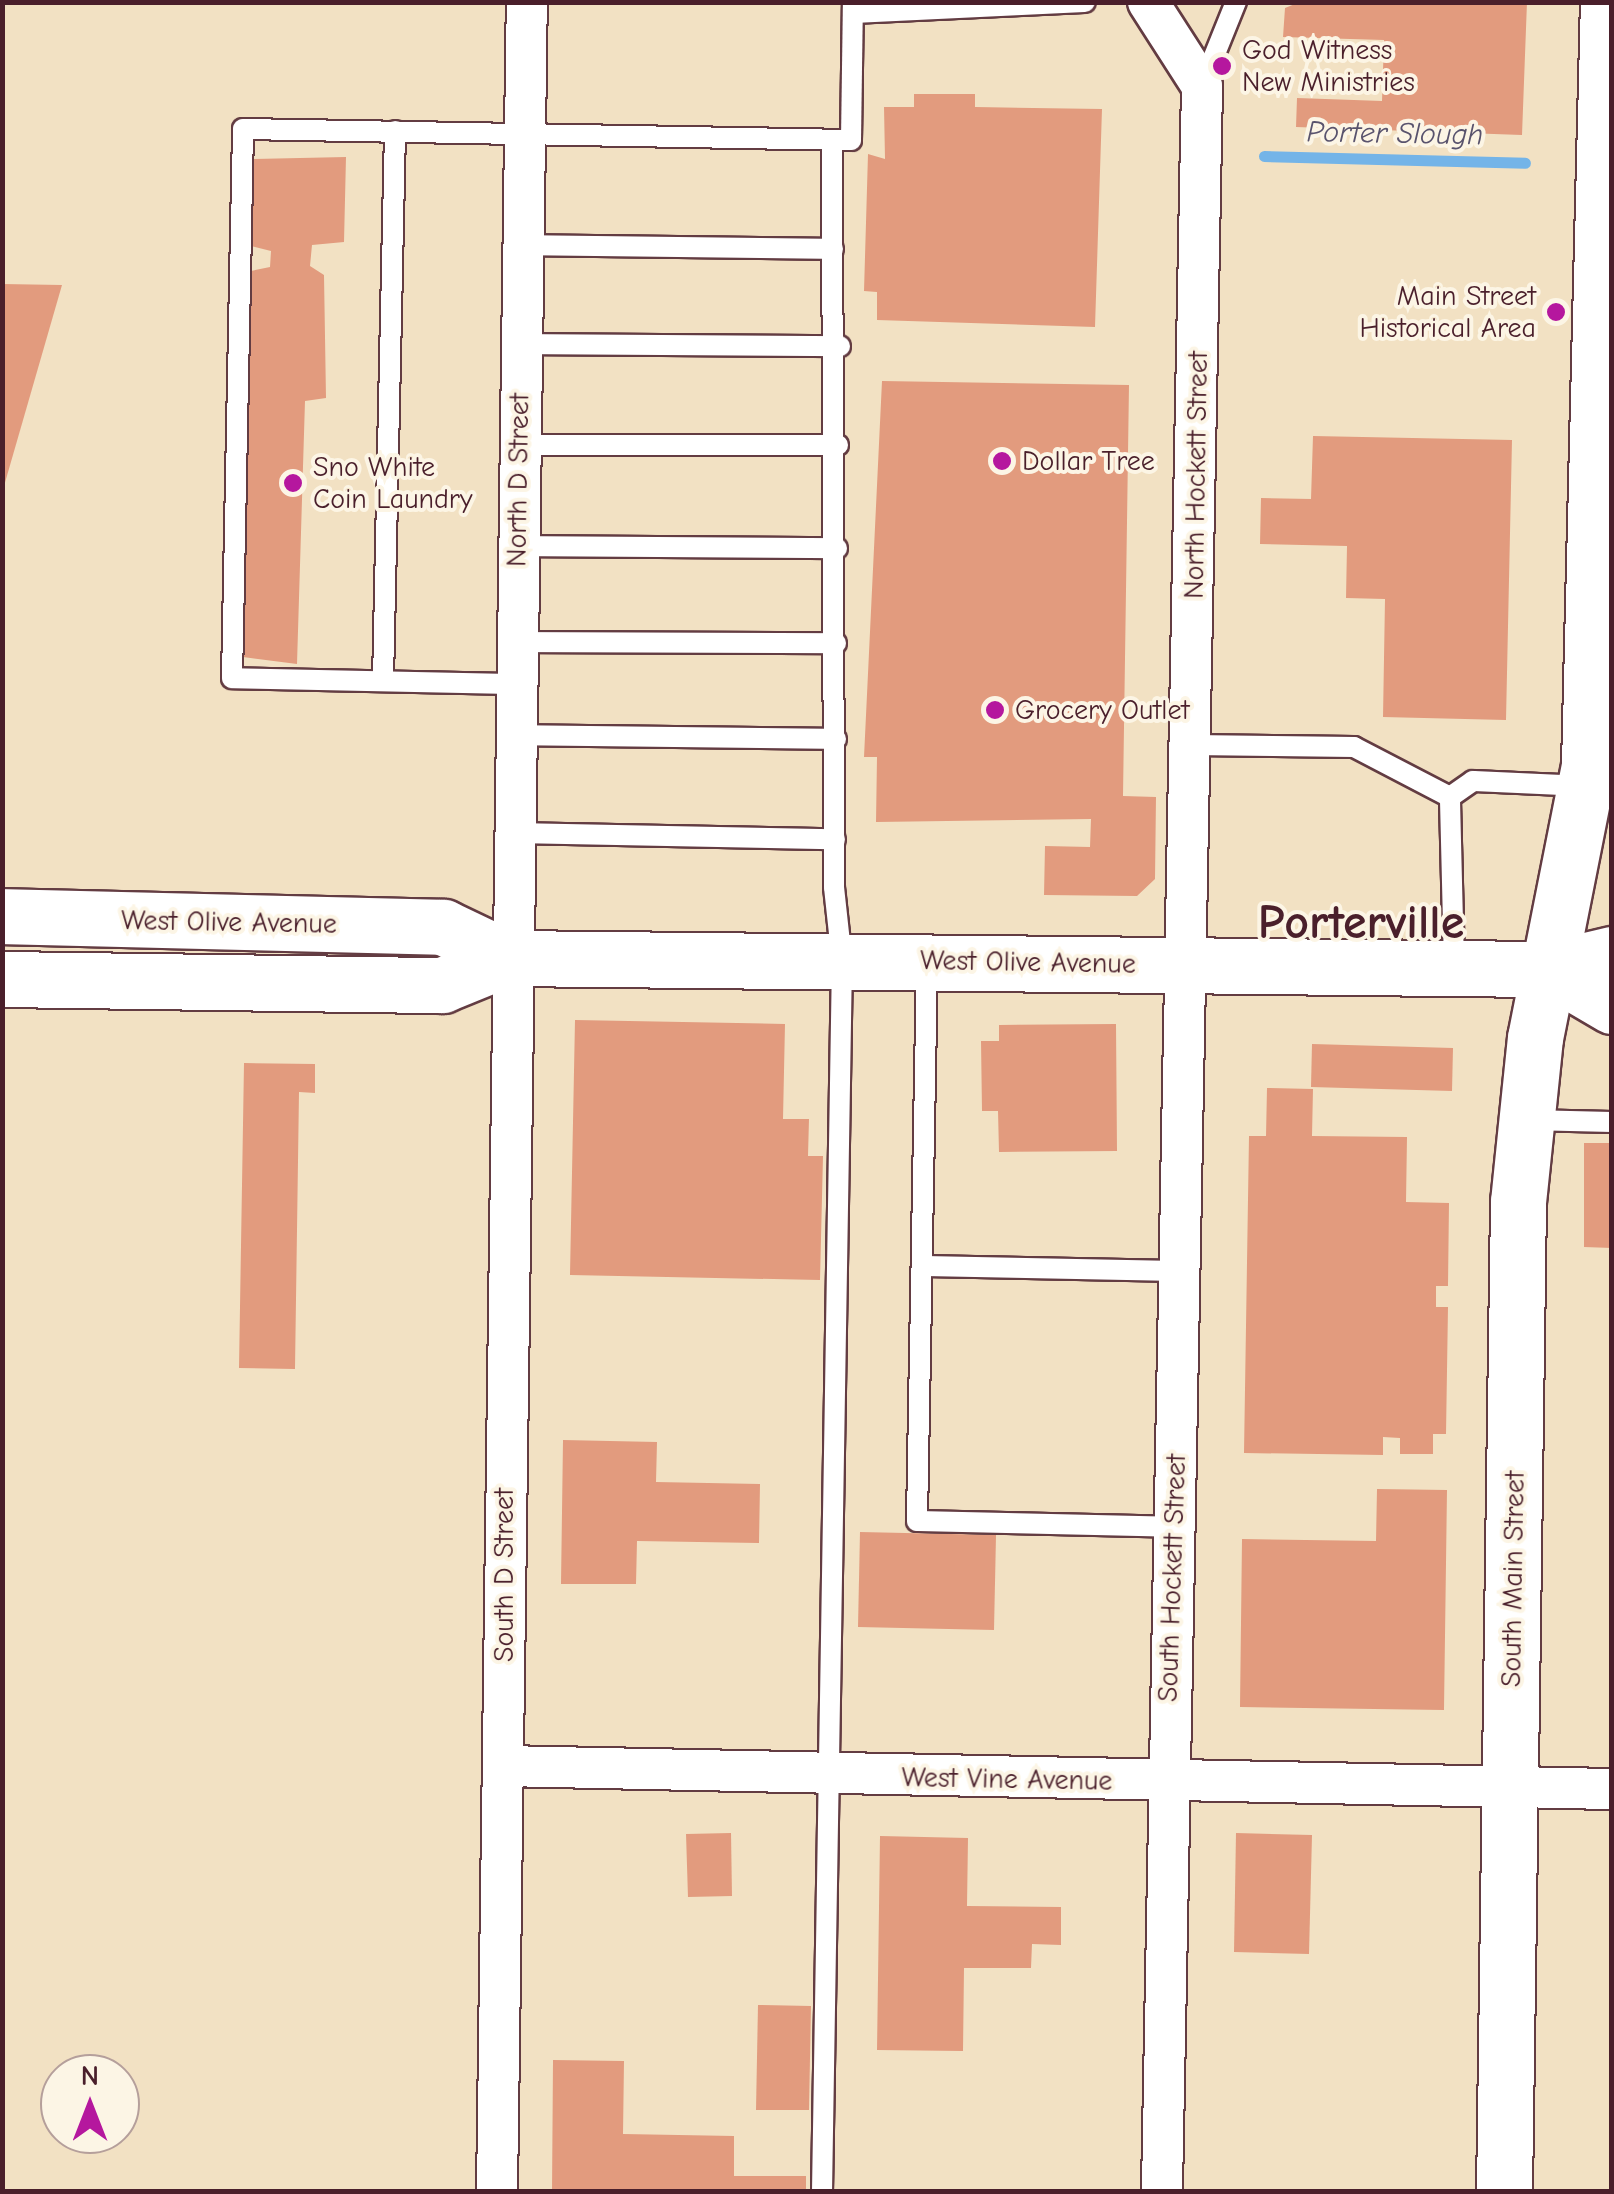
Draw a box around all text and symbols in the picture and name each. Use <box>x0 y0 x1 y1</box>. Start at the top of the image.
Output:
place label: God Witness New Ministries <box>1242 33 1415 99</box>
marker: God Witness New Ministries <box>1211 55 1233 77</box>
water label: Porter Slough <box>1306 114 1484 154</box>
place label: Main Street Historical Area <box>1360 279 1536 345</box>
marker: Main Street Historical Area <box>1545 301 1567 323</box>
street label: North Hockett Street <box>1177 351 1215 599</box>
street label: North D Street <box>500 393 536 567</box>
place label: Dollar Tree <box>1022 444 1155 478</box>
place label: Sno White Coin Laundry <box>313 450 472 516</box>
marker: Dollar Tree <box>991 450 1013 472</box>
marker: Sno White Coin Laundry <box>282 472 304 494</box>
place label: Grocery Outlet <box>1015 693 1189 727</box>
marker: Grocery Outlet <box>984 699 1006 721</box>
district label: Porterville <box>1258 894 1464 952</box>
street label: West Olive Avenue <box>121 903 337 941</box>
street label: West Olive Avenue <box>920 943 1136 981</box>
street label: South Hockett Street <box>1151 1454 1193 1702</box>
street label: South Main Street <box>1494 1471 1532 1687</box>
street label: South D Street <box>487 1488 521 1662</box>
street label: West Vine Avenue <box>901 1760 1113 1798</box>
north arrow <box>40 2054 140 2154</box>
text: N <box>81 2060 99 2092</box>

